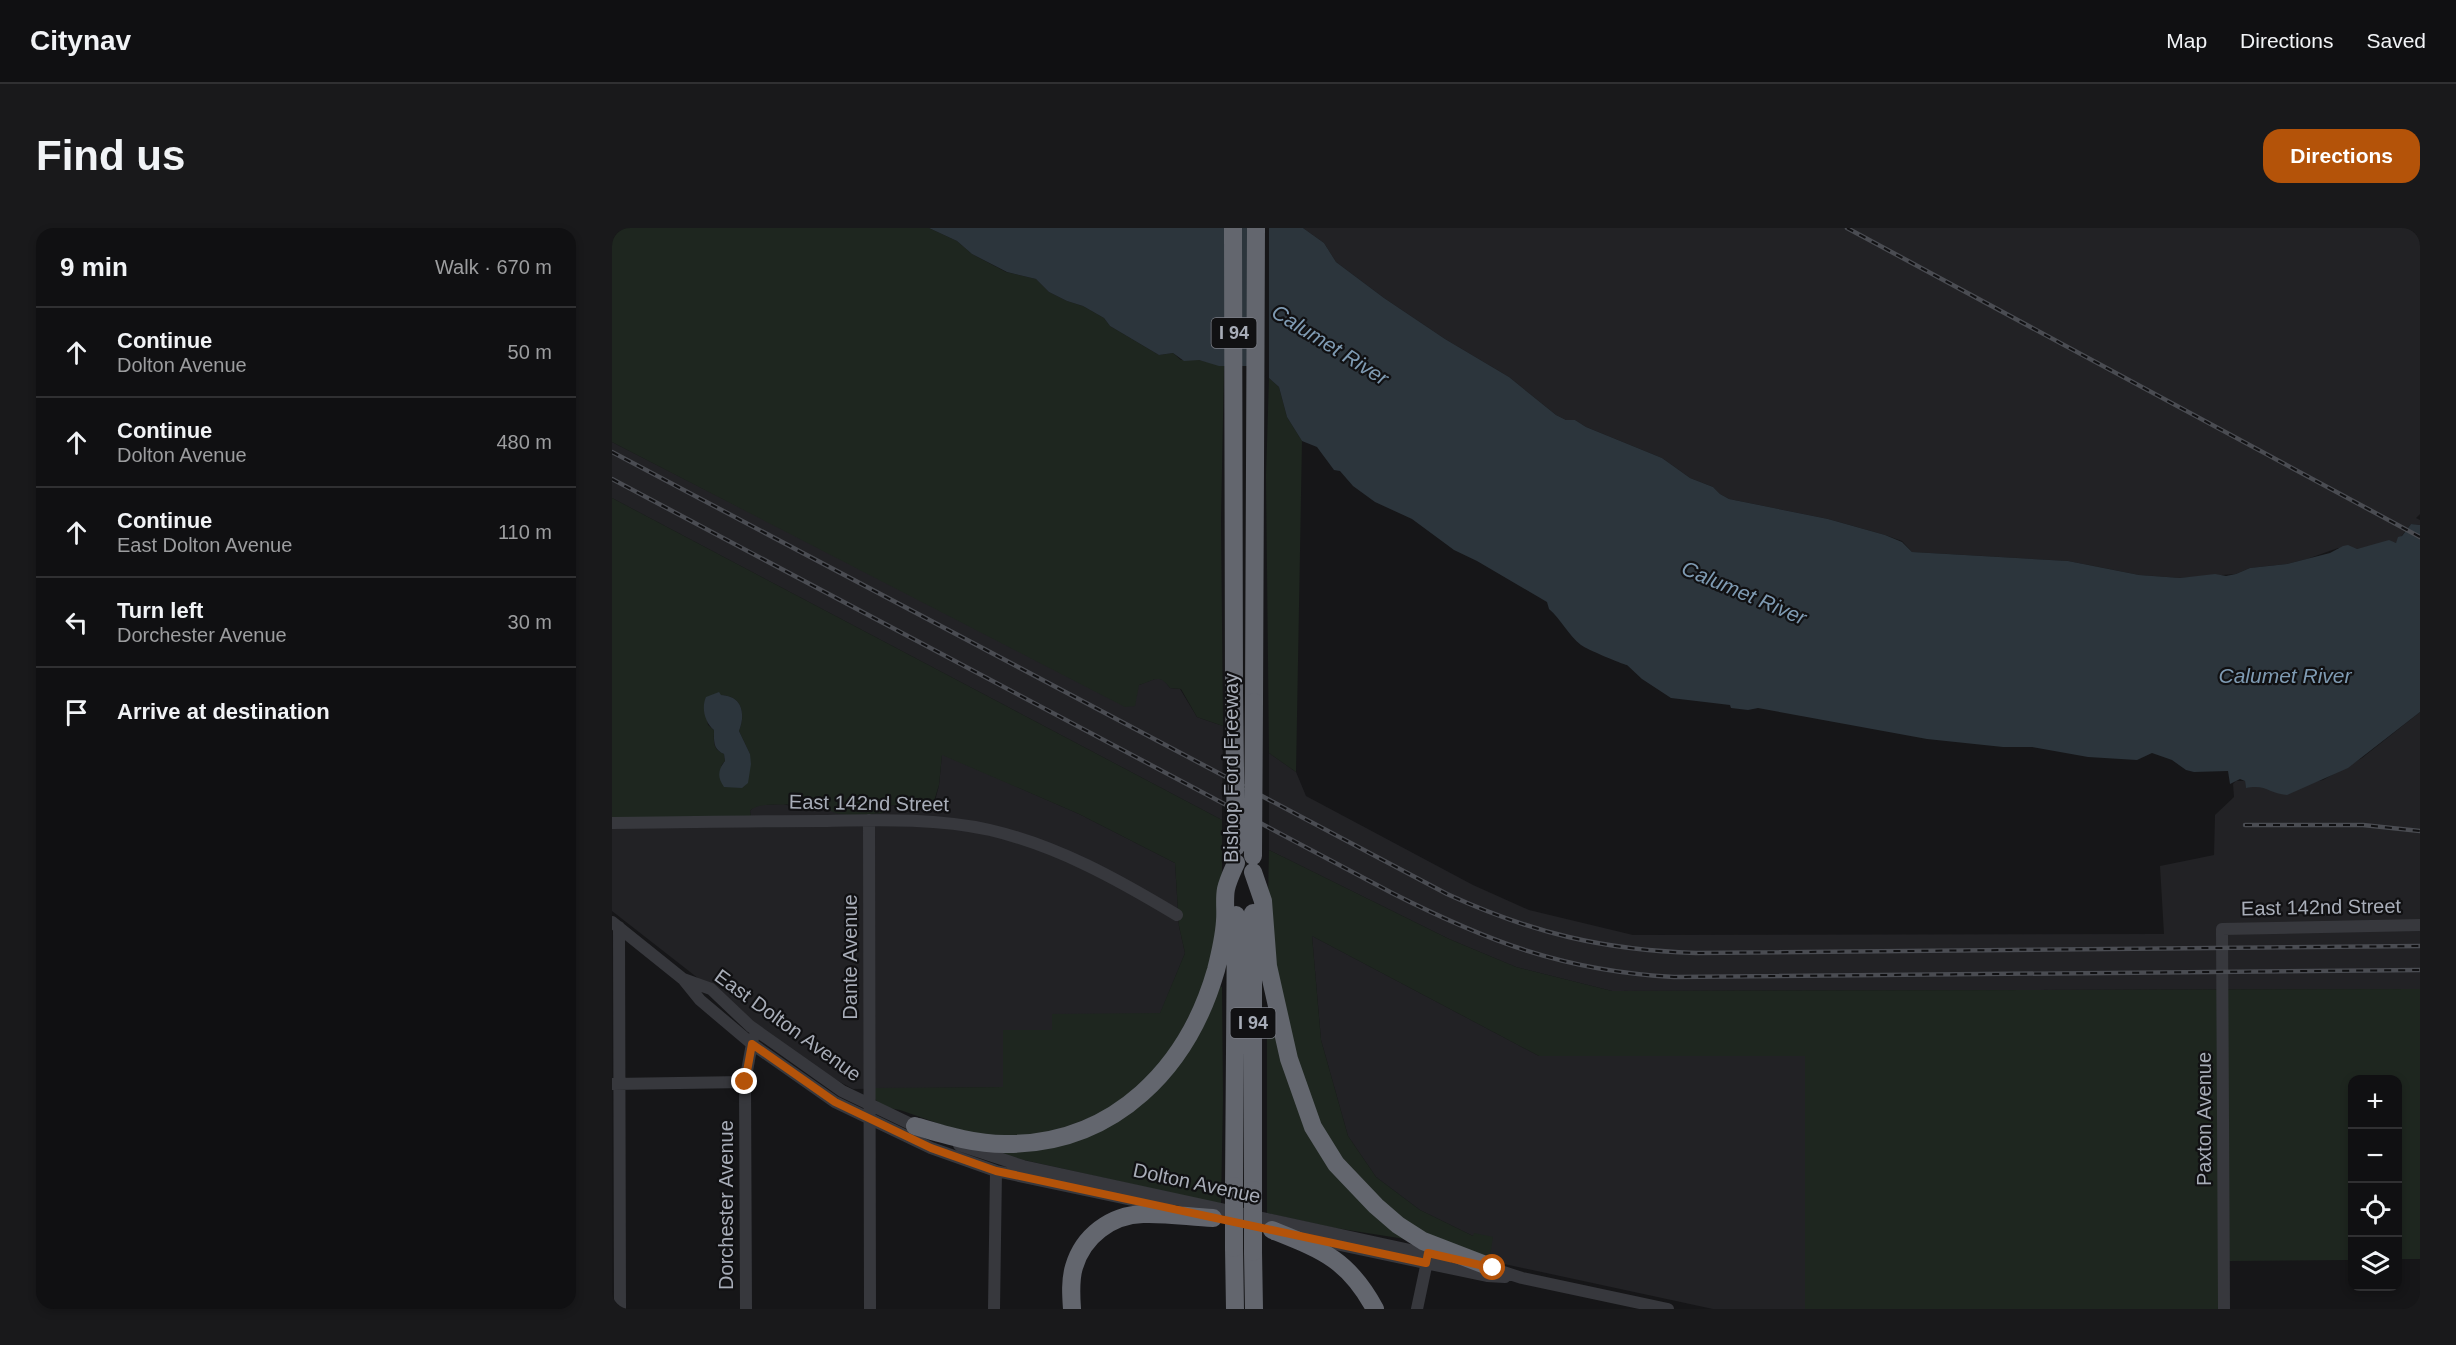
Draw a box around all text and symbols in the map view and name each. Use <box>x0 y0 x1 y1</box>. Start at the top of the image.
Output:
text: Citynav <box>30 25 131 56</box>
text: Map <box>2166 29 2207 52</box>
text: Directions <box>2240 29 2333 52</box>
text: Saved <box>2366 29 2426 52</box>
button: Directions <box>2263 129 2420 183</box>
text: Find us <box>36 132 185 179</box>
text: 9 min <box>60 252 128 282</box>
text: Walk · 670 m <box>435 256 552 278</box>
water label: Calumet River <box>1268 300 1394 390</box>
road number: I 94 <box>1212 318 1256 348</box>
text: Continue <box>117 328 212 353</box>
icon: ahead <box>60 336 93 369</box>
text: 50 m <box>508 341 552 363</box>
text: Dolton Avenue <box>117 354 247 376</box>
text: Continue <box>117 418 212 443</box>
icon: ahead <box>60 426 93 459</box>
text: 480 m <box>496 431 552 453</box>
text: Dolton Avenue <box>117 444 247 466</box>
text: Continue <box>117 508 212 533</box>
icon: ahead <box>60 516 93 549</box>
text: 110 m <box>498 521 552 543</box>
text: East Dolton Avenue <box>117 534 292 556</box>
water label: Calumet River <box>1678 556 1811 630</box>
text: Turn left <box>117 598 203 623</box>
icon: left <box>60 606 93 639</box>
text: 30 m <box>508 611 552 633</box>
text: Dorchester Avenue <box>117 624 287 646</box>
water label: Calumet River <box>2218 664 2353 687</box>
street label: Bishop Ford Freeway <box>1220 673 1242 863</box>
icon: arrive <box>60 696 93 729</box>
text: Arrive at destination <box>117 699 330 724</box>
street label: East 142nd Street <box>789 791 950 815</box>
street label: Dante Avenue <box>839 894 861 1020</box>
street label: East 142nd Street <box>2241 895 2402 919</box>
street label: East Dolton Avenue <box>711 965 865 1085</box>
road number: I 94 <box>1230 1008 1276 1038</box>
street label: Paxton Avenue <box>2193 1052 2215 1186</box>
route end <box>731 1068 757 1094</box>
map controls <box>2348 1075 2402 1291</box>
button: + <box>2348 1075 2402 1129</box>
street label: Dorchester Avenue <box>715 1120 737 1290</box>
button: − <box>2348 1129 2402 1183</box>
street label: Dolton Avenue <box>1131 1159 1263 1207</box>
button: locate <box>2348 1183 2402 1237</box>
button: layers <box>2348 1237 2402 1291</box>
route start <box>1479 1254 1505 1280</box>

